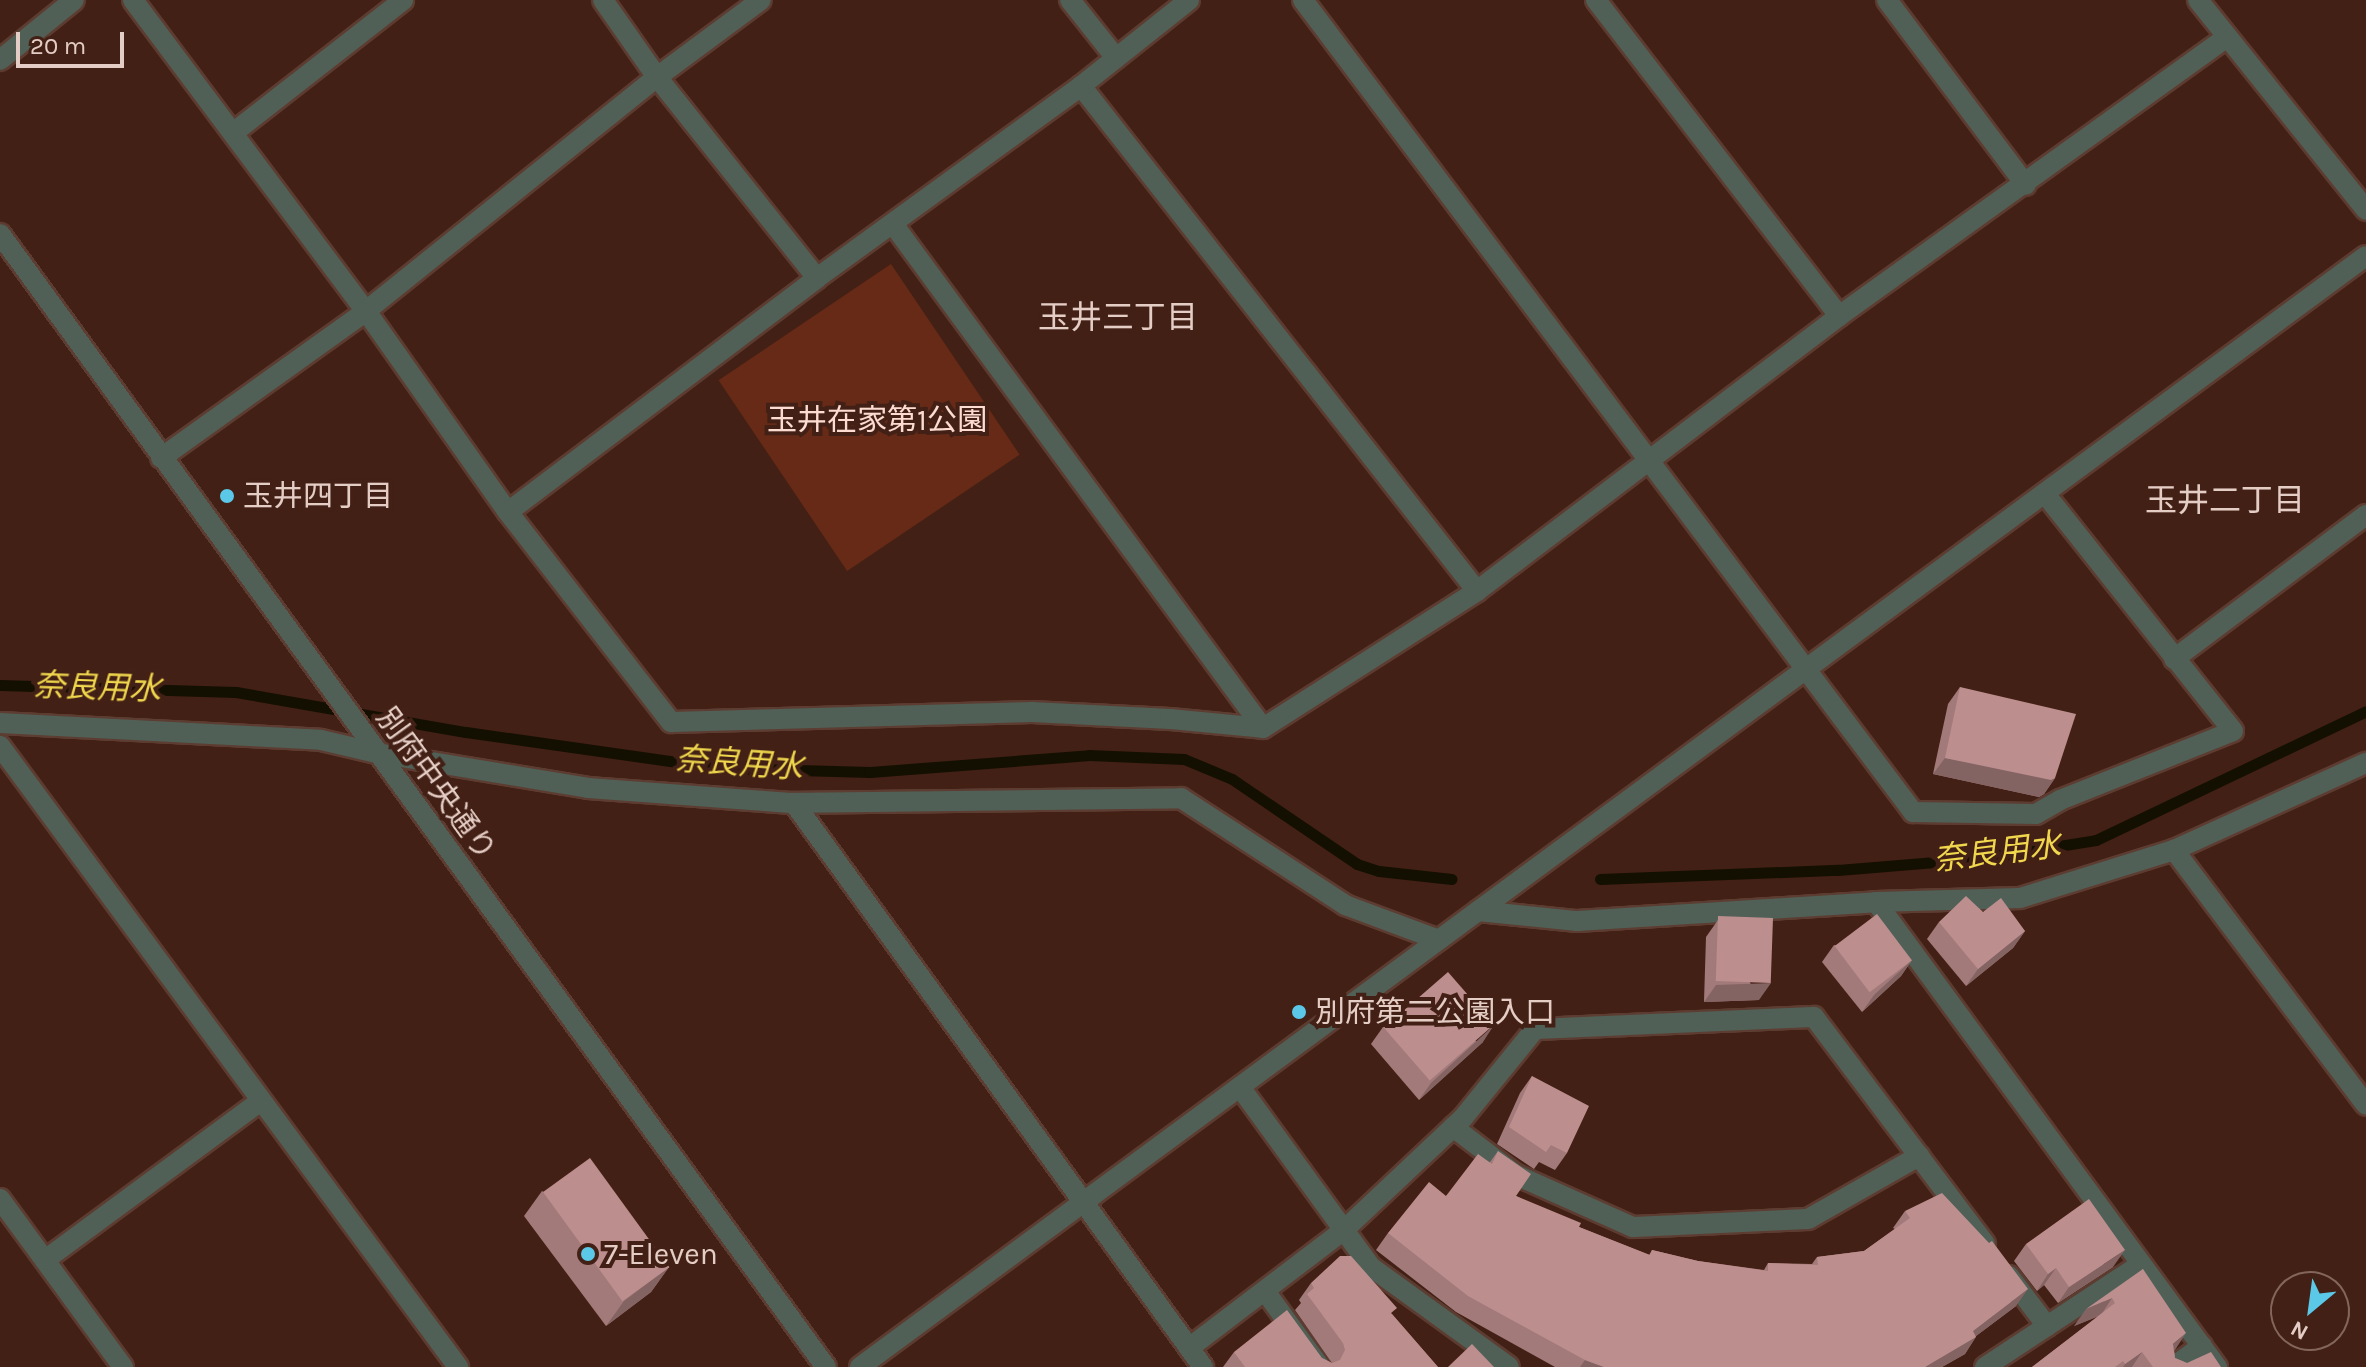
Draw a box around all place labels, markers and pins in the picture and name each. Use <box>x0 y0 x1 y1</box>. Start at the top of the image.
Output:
place label: 玉井四丁目 <box>243 478 393 514</box>
marker: 玉井四丁目 <box>218 487 236 505</box>
place label: 別府第二公園入口 <box>1315 994 1555 1030</box>
marker: 別府第二公園入口 <box>1290 1003 1308 1021</box>
place label: 7-Eleven <box>604 1236 718 1272</box>
marker: 7-Eleven <box>579 1245 597 1263</box>

